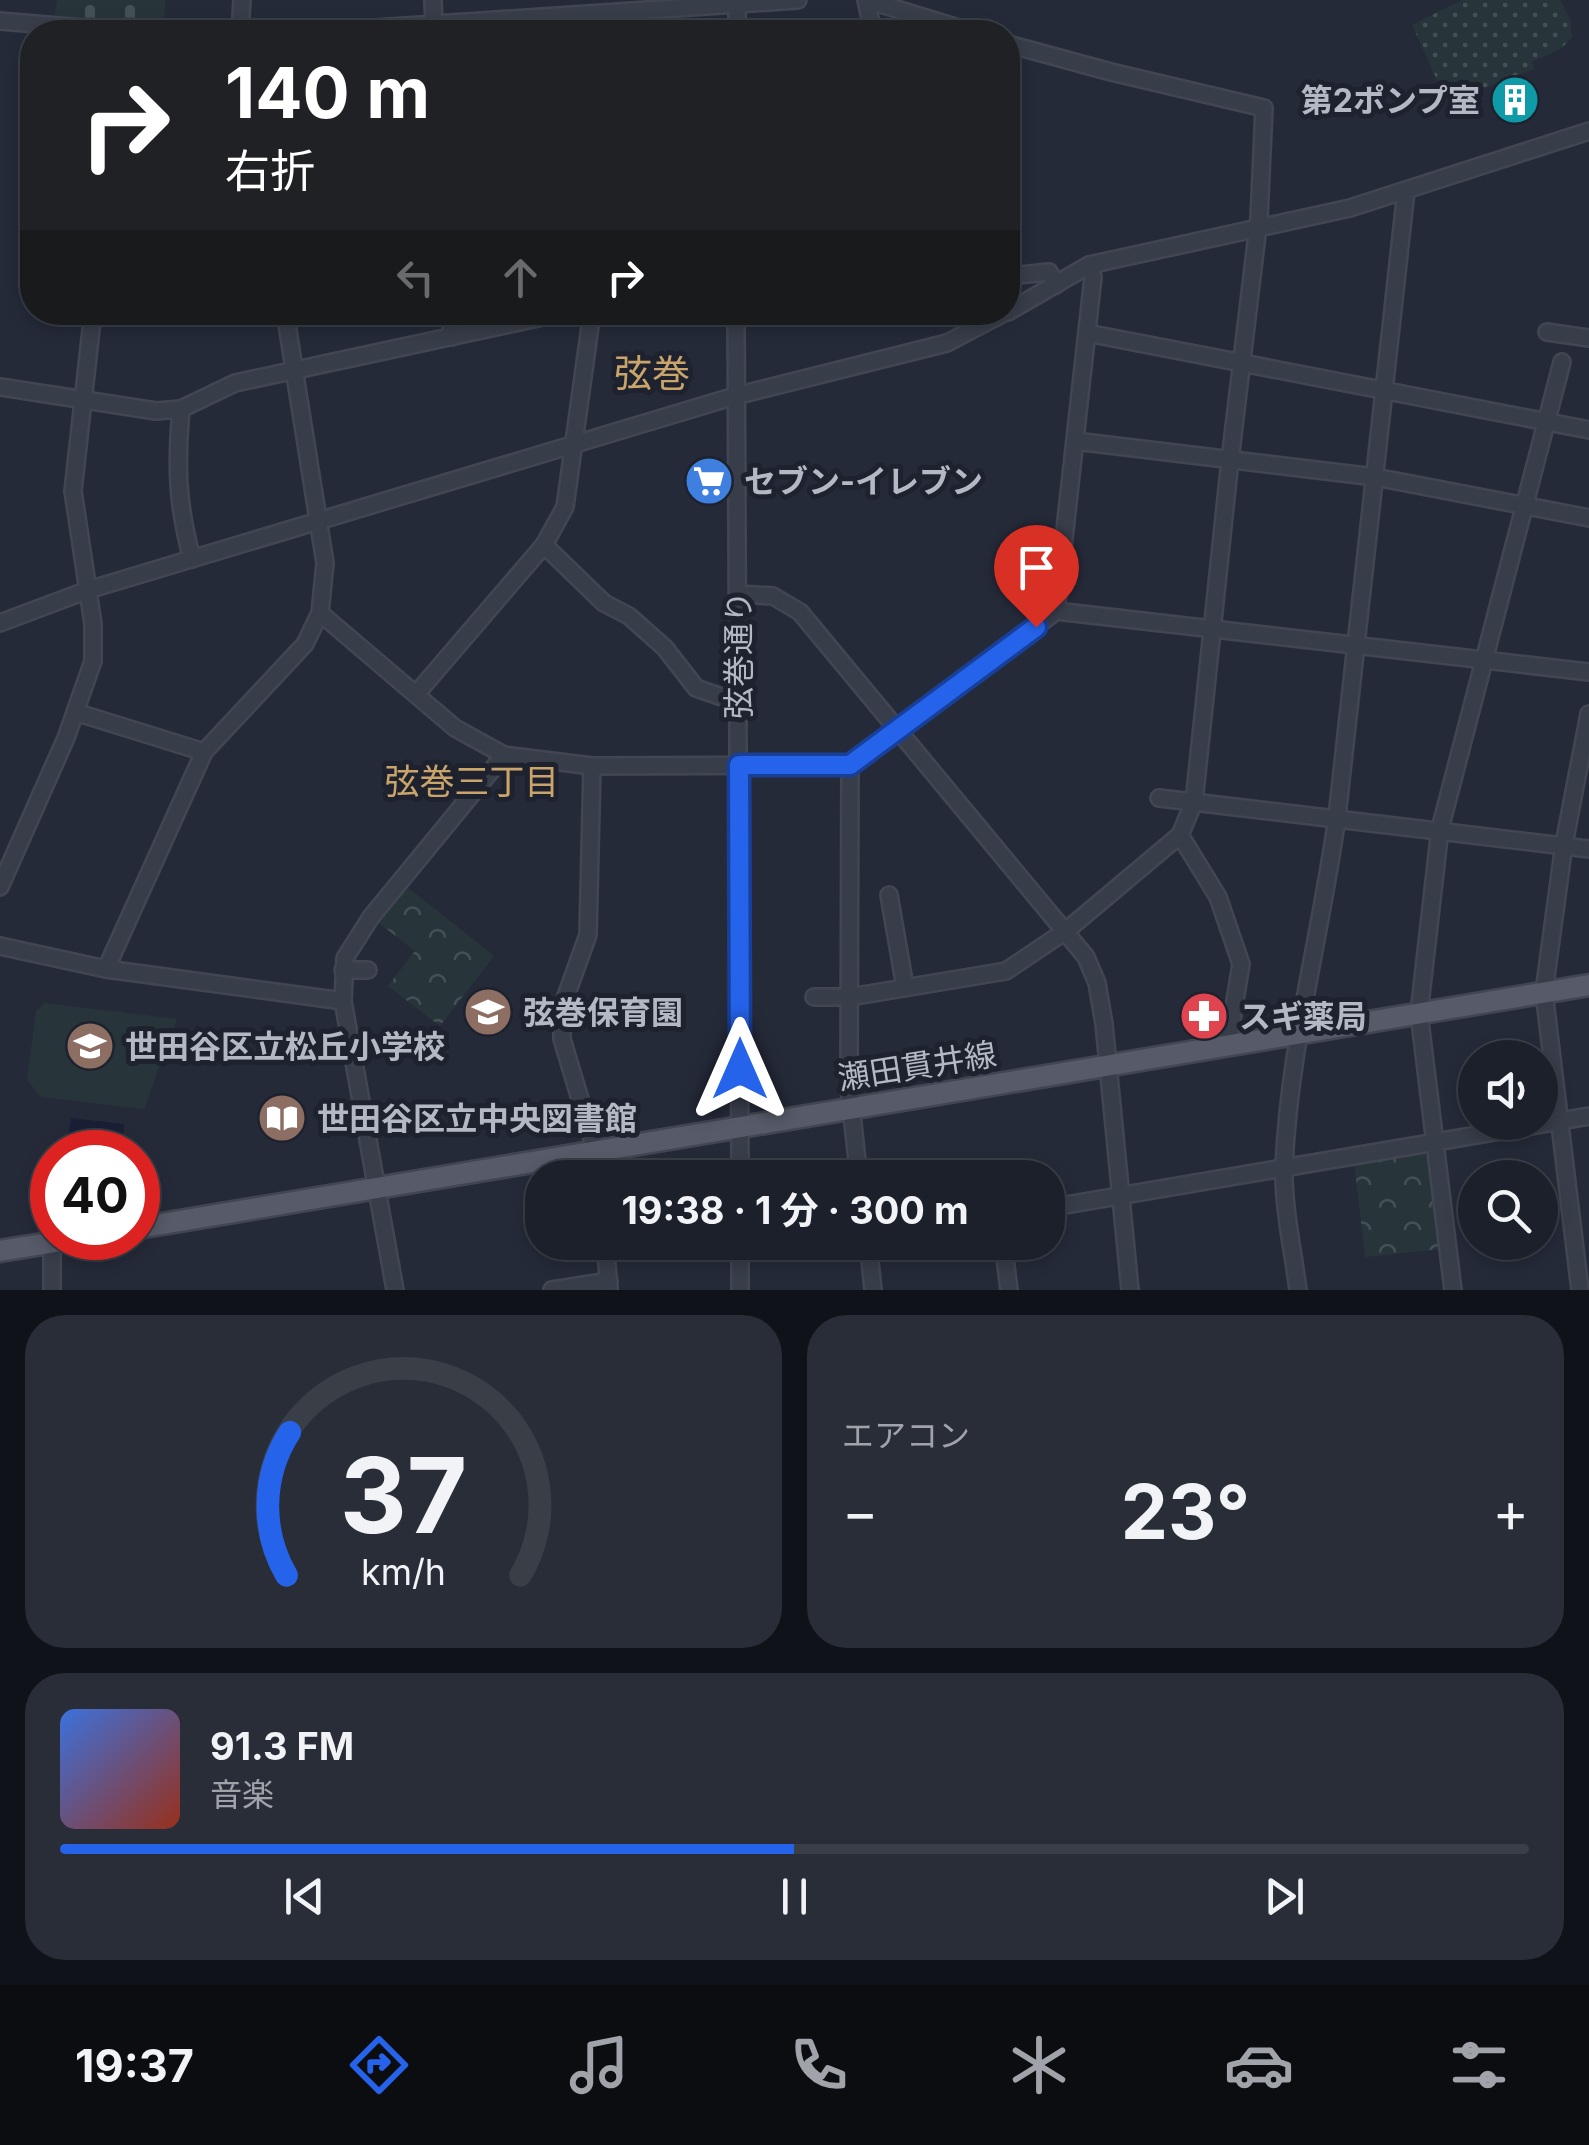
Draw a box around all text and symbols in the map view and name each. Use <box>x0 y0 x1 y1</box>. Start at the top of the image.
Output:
text: 140 m <box>225 50 430 135</box>
icon: right <box>60 60 190 190</box>
building icon: 第2ポンプ室 <box>1489 74 1541 126</box>
place label: 第2ポンプ室 <box>1301 81 1480 120</box>
text: 右折 <box>225 143 315 198</box>
icon: left <box>388 250 443 305</box>
icon: ahead <box>493 250 548 305</box>
icon: right <box>598 250 653 305</box>
district label: 弦巻 <box>614 350 690 396</box>
supermarket icon: セブン-イレブン <box>683 455 735 507</box>
place label: セブン-イレブン <box>744 462 983 501</box>
pin <box>994 525 1079 628</box>
icon: arrive <box>1009 540 1064 595</box>
street label: 弦巻通り <box>719 591 758 719</box>
district label: 弦巻三丁目 <box>384 760 560 802</box>
school or university icon: 弦巻保育園 <box>462 986 514 1038</box>
pharmacy icon: スギ薬局 <box>1178 990 1230 1042</box>
place label: 弦巻保育園 <box>523 993 683 1032</box>
place label: スギ薬局 <box>1239 997 1367 1036</box>
position arrow <box>688 1017 792 1121</box>
school or university icon: 世田谷区立松丘小学校 <box>64 1020 116 1072</box>
place label: 世田谷区立松丘小学校 <box>125 1027 445 1066</box>
street label: 瀬田貫井線 <box>835 1034 999 1098</box>
map controls <box>1458 1040 1558 1260</box>
button: sound <box>1458 1040 1558 1140</box>
library icon: 世田谷区立中央図書館 <box>256 1092 308 1144</box>
place label: 世田谷区立中央図書館 <box>317 1099 637 1138</box>
speed limit sign: 40 <box>30 1130 160 1260</box>
button: search <box>1458 1160 1558 1260</box>
text: 19:38 · 1 分 · 300 m <box>621 1187 969 1233</box>
text: エアコン <box>842 1416 970 1455</box>
text: 37 <box>340 1432 467 1558</box>
text: 23° <box>1121 1466 1250 1557</box>
text: − <box>842 1479 878 1545</box>
text: + <box>1493 1479 1529 1545</box>
text: km/h <box>361 1550 446 1594</box>
text: 91.3 FM <box>210 1723 354 1769</box>
text: 音楽 <box>210 1775 274 1814</box>
icon: previous <box>277 1869 332 1924</box>
icon: pause <box>767 1869 822 1924</box>
icon: next <box>1257 1869 1312 1924</box>
icon: directions <box>344 2030 414 2100</box>
icon: music <box>564 2030 634 2100</box>
icon: phone <box>784 2030 854 2100</box>
icon: climate <box>1004 2030 1074 2100</box>
icon: car <box>1224 2030 1294 2100</box>
icon: filters <box>1444 2030 1514 2100</box>
text: 19:37 <box>75 2038 194 2093</box>

